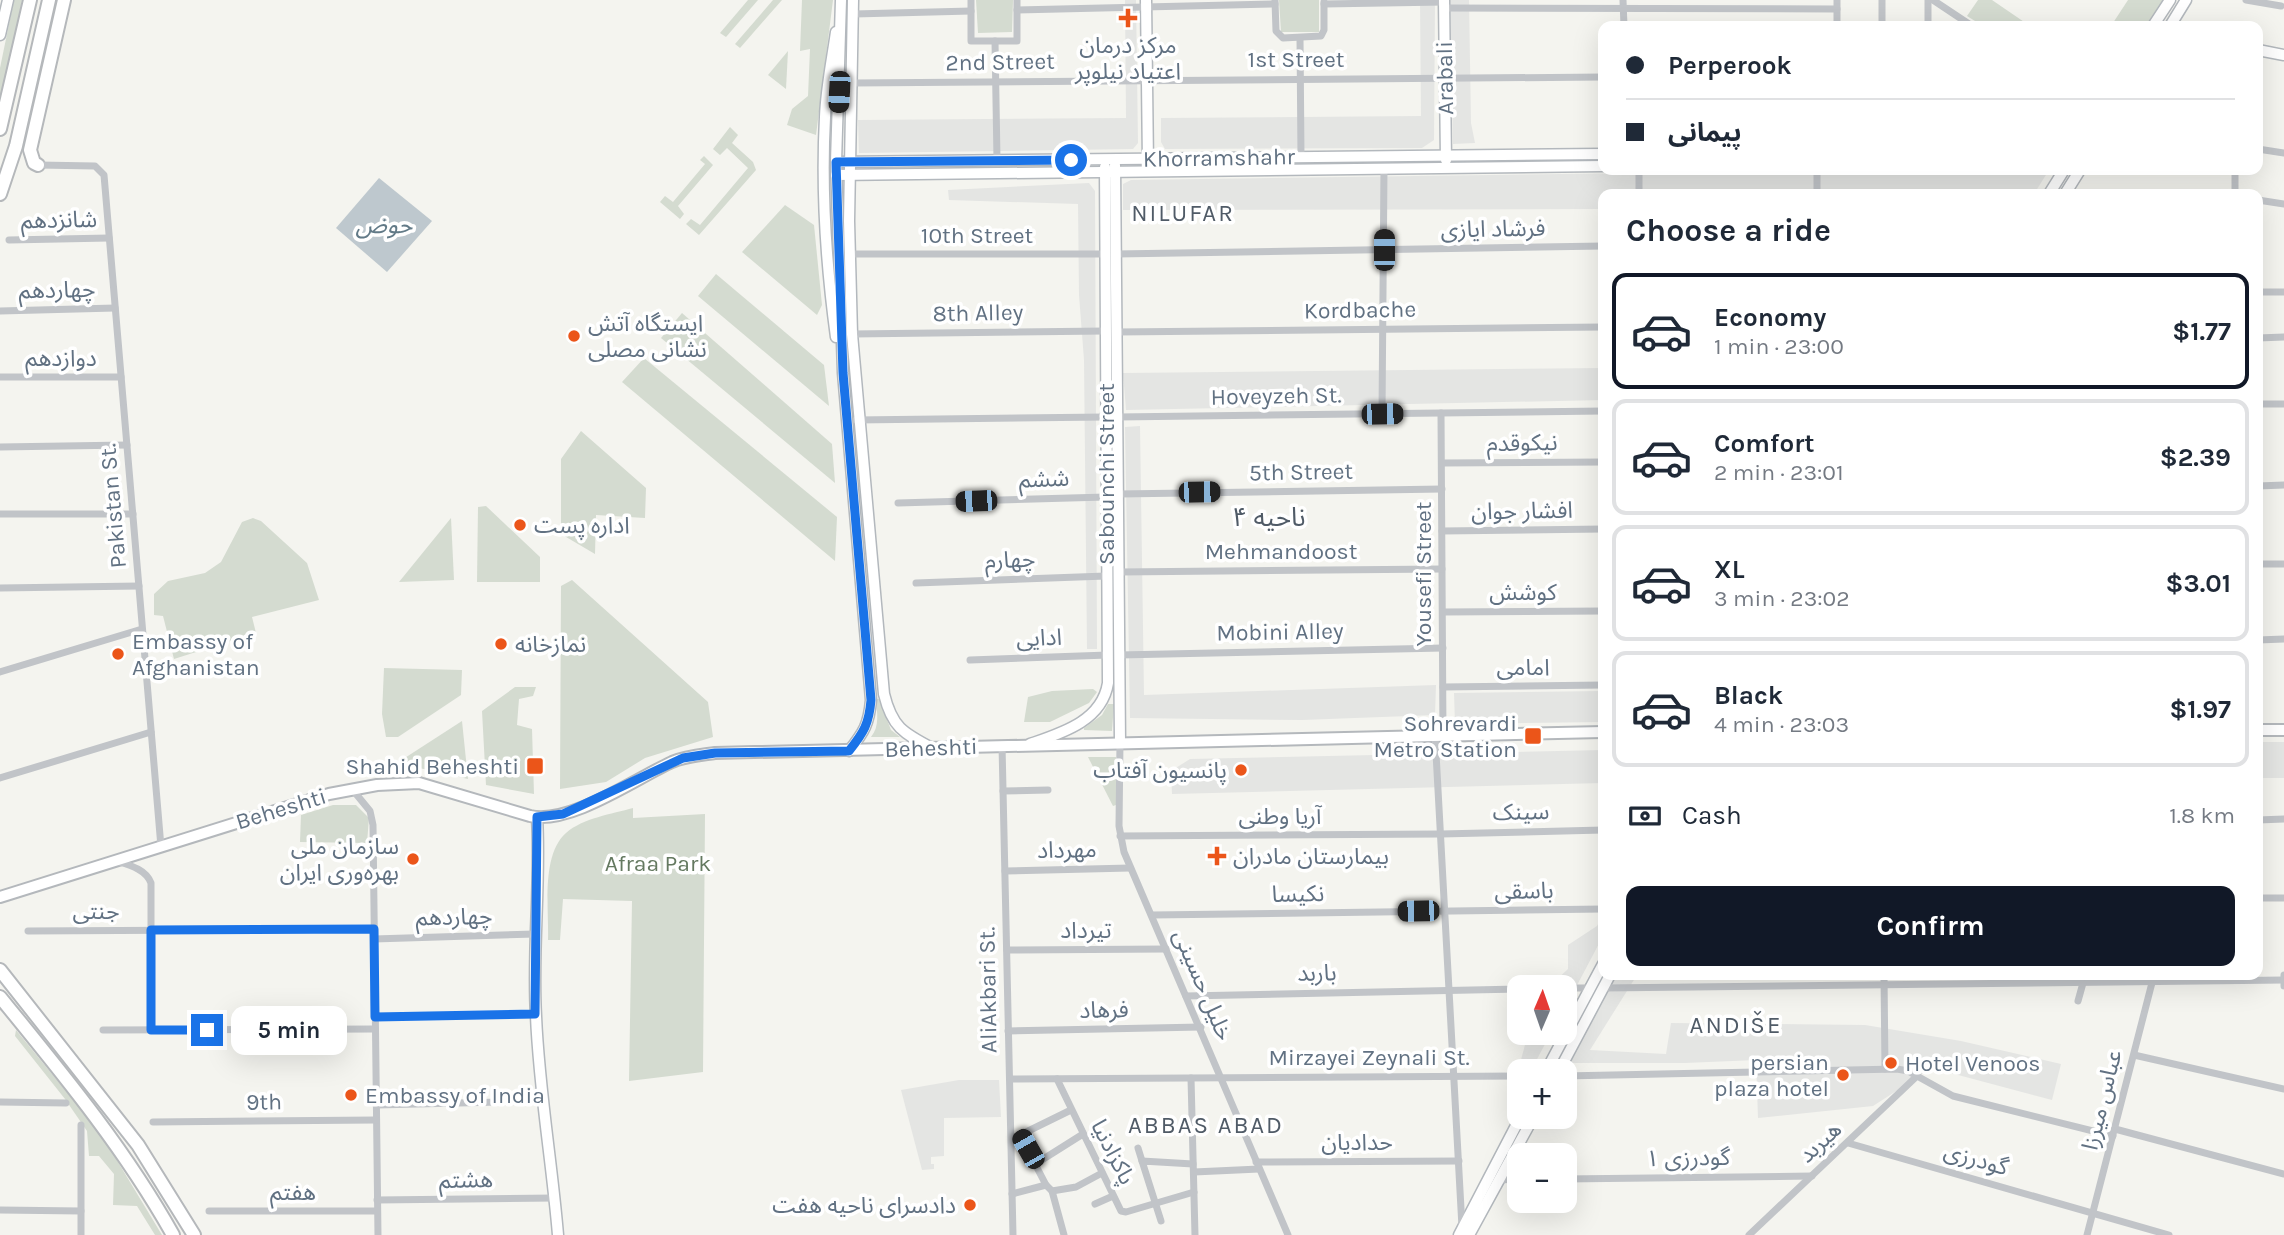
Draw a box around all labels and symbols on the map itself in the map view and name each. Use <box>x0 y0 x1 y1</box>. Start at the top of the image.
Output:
marker: مرکز درمان اعتیاد نیلوپر <box>1118 8 1138 28</box>
place label: مرکز درمان اعتیاد نیلوپر <box>1074 32 1181 86</box>
street label: Arabali <box>1431 41 1459 115</box>
street label: 1st Street <box>1248 46 1345 73</box>
street label: 2nd Street <box>945 48 1055 76</box>
car <box>828 70 851 114</box>
street label: Khorramshahr <box>1143 143 1296 173</box>
route start <box>1055 144 1087 176</box>
district label: NILUFAR <box>1131 199 1235 227</box>
street label: شانزدهم <box>21 206 98 237</box>
water label: حوض <box>356 211 413 239</box>
street label: فرشاد ایازی <box>1440 215 1546 243</box>
street label: 10th Street <box>921 222 1034 249</box>
car <box>1374 229 1395 271</box>
street label: چهاردهم <box>18 276 96 307</box>
street label: Kordbache <box>1304 296 1416 324</box>
street label: 8th Alley <box>932 299 1024 327</box>
place label: ایستگاه آتش نشانی مصلی <box>588 310 707 363</box>
marker: ایستگاه آتش نشانی مصلی <box>566 328 582 344</box>
street label: دوازدهم <box>25 345 97 375</box>
street label: Hoveyzeh St. <box>1210 381 1342 411</box>
street label: Sabounchi Street <box>1093 383 1120 565</box>
car <box>1361 403 1404 425</box>
street label: نیکوقدم <box>1486 429 1558 461</box>
street label: Pakistan St. <box>94 443 132 569</box>
street label: 5th Street <box>1249 458 1354 486</box>
street label: ششم <box>1018 465 1070 496</box>
car <box>1178 481 1221 503</box>
car <box>955 490 998 512</box>
street label: افشار جوان <box>1471 497 1573 525</box>
street label: Yousefi Street <box>1410 501 1437 646</box>
district label: ناحیه ۴ <box>1232 502 1306 533</box>
place label: اداره پست <box>534 512 630 540</box>
marker: اداره پست <box>512 517 528 533</box>
street label: Mehmandoost <box>1205 538 1358 565</box>
street label: چهارم <box>984 546 1036 578</box>
street label: کوشش <box>1489 579 1557 606</box>
street label: Mobini Alley <box>1216 617 1344 647</box>
street label: ادایی <box>1016 624 1062 652</box>
place label: Embassy of Afghanistan <box>132 628 260 681</box>
place label: نمازخانه <box>515 631 586 658</box>
marker: نمازخانه <box>493 636 509 652</box>
marker: Embassy of Afghanistan <box>110 646 126 662</box>
street label: امامی <box>1496 654 1550 681</box>
place label: Sohrevardi Metro Station <box>1374 710 1517 763</box>
marker: Sohrevardi Metro Station <box>1523 726 1543 746</box>
street label: Beheshti <box>884 733 978 763</box>
place label: Shahid Beheshti <box>345 753 519 780</box>
marker: Shahid Beheshti <box>525 756 545 776</box>
place label: پانسیون آفتاب <box>1093 757 1227 785</box>
marker: پانسیون آفتاب <box>1233 762 1249 778</box>
street label: Beheshti <box>232 782 330 836</box>
street label: سینک <box>1492 798 1550 826</box>
street label: آریا وطنی <box>1239 803 1323 830</box>
place label: سازمان ملی بهره‌وری ایران <box>280 833 399 886</box>
street label: مهرداد <box>1037 836 1097 864</box>
place label: بیمارستان مادران <box>1233 843 1389 870</box>
marker: بیمارستان مادران <box>1207 846 1227 866</box>
park label: Afraa Park <box>605 850 711 877</box>
marker: سازمان ملی بهره‌وری ایران <box>405 851 421 867</box>
street label: باسقی <box>1494 877 1554 905</box>
street label: نکیسا <box>1271 880 1325 908</box>
street label: جنتی <box>73 898 119 925</box>
car <box>1397 900 1440 922</box>
street label: چهاردهم <box>415 903 493 934</box>
street label: تیرداد <box>1060 917 1112 944</box>
street label: خلیل حسینی <box>1168 926 1238 1044</box>
street label: AliAkbari St. <box>973 927 1003 1053</box>
street label: باربد <box>1297 959 1337 987</box>
north arrow <box>1507 975 1577 1045</box>
street label: فرهاد <box>1079 996 1129 1024</box>
callout: 5 min <box>232 1006 347 1054</box>
district label: ANDIŠE <box>1690 1010 1782 1039</box>
route end <box>191 1014 223 1046</box>
street label: Mirzayei Zeynali St. <box>1268 1044 1470 1071</box>
street label: عباس میرزا <box>2076 1047 2128 1153</box>
place label: persian plaza hotel <box>1714 1049 1829 1102</box>
place label: Hotel Venoos <box>1905 1050 2040 1077</box>
marker: Hotel Venoos <box>1883 1055 1899 1071</box>
marker: persian plaza hotel <box>1835 1067 1851 1083</box>
place label: Embassy of India <box>365 1082 545 1109</box>
marker: Embassy of India <box>343 1087 359 1103</box>
street label: 9th <box>246 1088 282 1116</box>
district label: ABBAS ABAD <box>1128 1111 1284 1139</box>
street label: پاکزادنیا <box>1084 1115 1141 1190</box>
street label: هیربد <box>1793 1116 1847 1168</box>
car <box>1009 1126 1048 1172</box>
street label: حدادیان <box>1321 1129 1393 1156</box>
street label: گودرزی <box>1941 1137 2012 1181</box>
street label: گودرزی ۱ <box>1646 1144 1731 1172</box>
street label: هشتم <box>439 1166 493 1197</box>
street label: هفتم <box>270 1179 316 1209</box>
place label: دادسرای ناحیه هفت <box>772 1192 956 1219</box>
marker: دادسرای ناحیه هفت <box>962 1197 978 1213</box>

